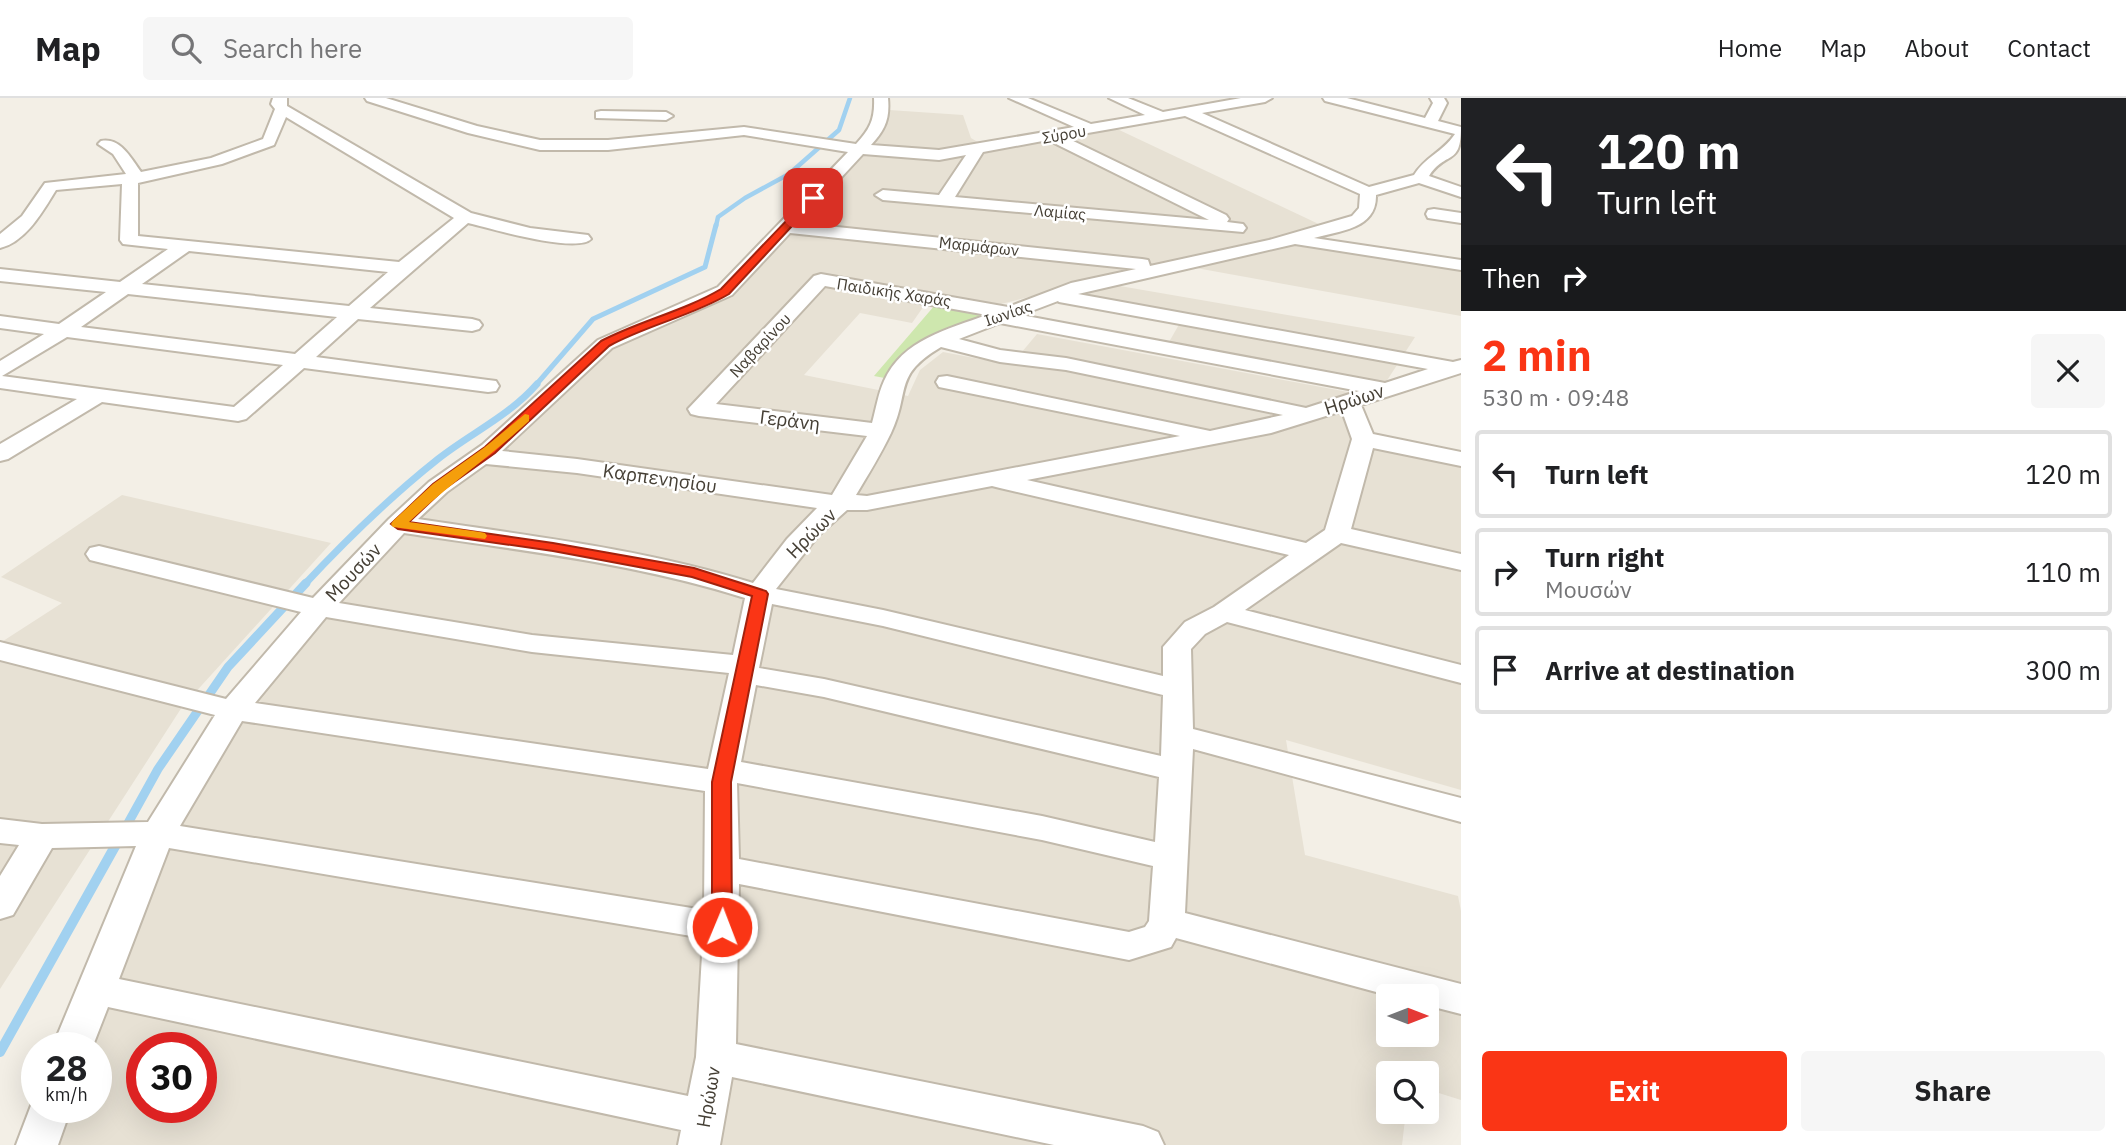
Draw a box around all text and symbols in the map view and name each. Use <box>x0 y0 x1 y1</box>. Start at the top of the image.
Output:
search box <box>143 17 633 80</box>
text: Map <box>35 27 101 70</box>
icon: search <box>167 29 205 67</box>
text: Search here <box>223 31 362 65</box>
text: Home <box>1718 32 1782 64</box>
text: Map <box>1820 32 1866 64</box>
text: About <box>1904 32 1969 64</box>
text: Contact <box>2007 32 2091 64</box>
text: 120 m <box>1597 119 1741 182</box>
street label: Σύρου <box>1040 120 1088 148</box>
icon: left <box>1482 126 1573 217</box>
pin <box>783 168 843 228</box>
icon: arrive <box>794 179 832 217</box>
text: Turn left <box>1597 181 1717 223</box>
street label: Λαμίας <box>1033 200 1087 224</box>
street label: Μαρμάρων <box>938 232 1020 260</box>
icon: right <box>1555 259 1593 297</box>
text: Then <box>1482 261 1541 295</box>
street label: Παιδικής Χαράς <box>835 273 953 311</box>
street label: Ιωνίας <box>982 296 1035 330</box>
street label: Ναβαρίνου <box>725 309 795 381</box>
text: 2 min <box>1482 328 1592 383</box>
button: close <box>2031 334 2105 408</box>
street label: Ηρώων <box>1321 378 1387 420</box>
text: 530 m · 09:48 <box>1482 382 1629 412</box>
street label: Γεράνη <box>758 404 822 436</box>
icon: left <box>1486 455 1524 493</box>
text: Turn left <box>1545 457 1648 491</box>
text: 120 m <box>2025 457 2101 491</box>
street label: Καρπενησίου <box>601 458 719 498</box>
street label: Ηρώων <box>781 503 841 563</box>
street label: Μουσών <box>320 537 386 606</box>
text: Turn right <box>1545 540 1664 574</box>
icon: right <box>1486 553 1524 591</box>
text: 110 m <box>2025 555 2101 589</box>
text: Μουσών <box>1545 574 1632 604</box>
icon: arrive <box>1486 651 1524 689</box>
text: Arrive at destination <box>1545 653 1795 687</box>
text: 300 m <box>2025 653 2101 687</box>
position arrow <box>685 890 759 964</box>
north arrow <box>1376 984 1438 1046</box>
map controls <box>1376 984 1439 1124</box>
speed limit sign: 30 <box>126 1032 217 1123</box>
text: 28 <box>45 1045 88 1091</box>
button: Exit <box>1482 1051 1787 1131</box>
button: Share <box>1801 1051 2105 1131</box>
button: search <box>1376 1061 1439 1124</box>
street label: Ηρώων <box>691 1064 725 1129</box>
text: km/h <box>45 1083 88 1106</box>

